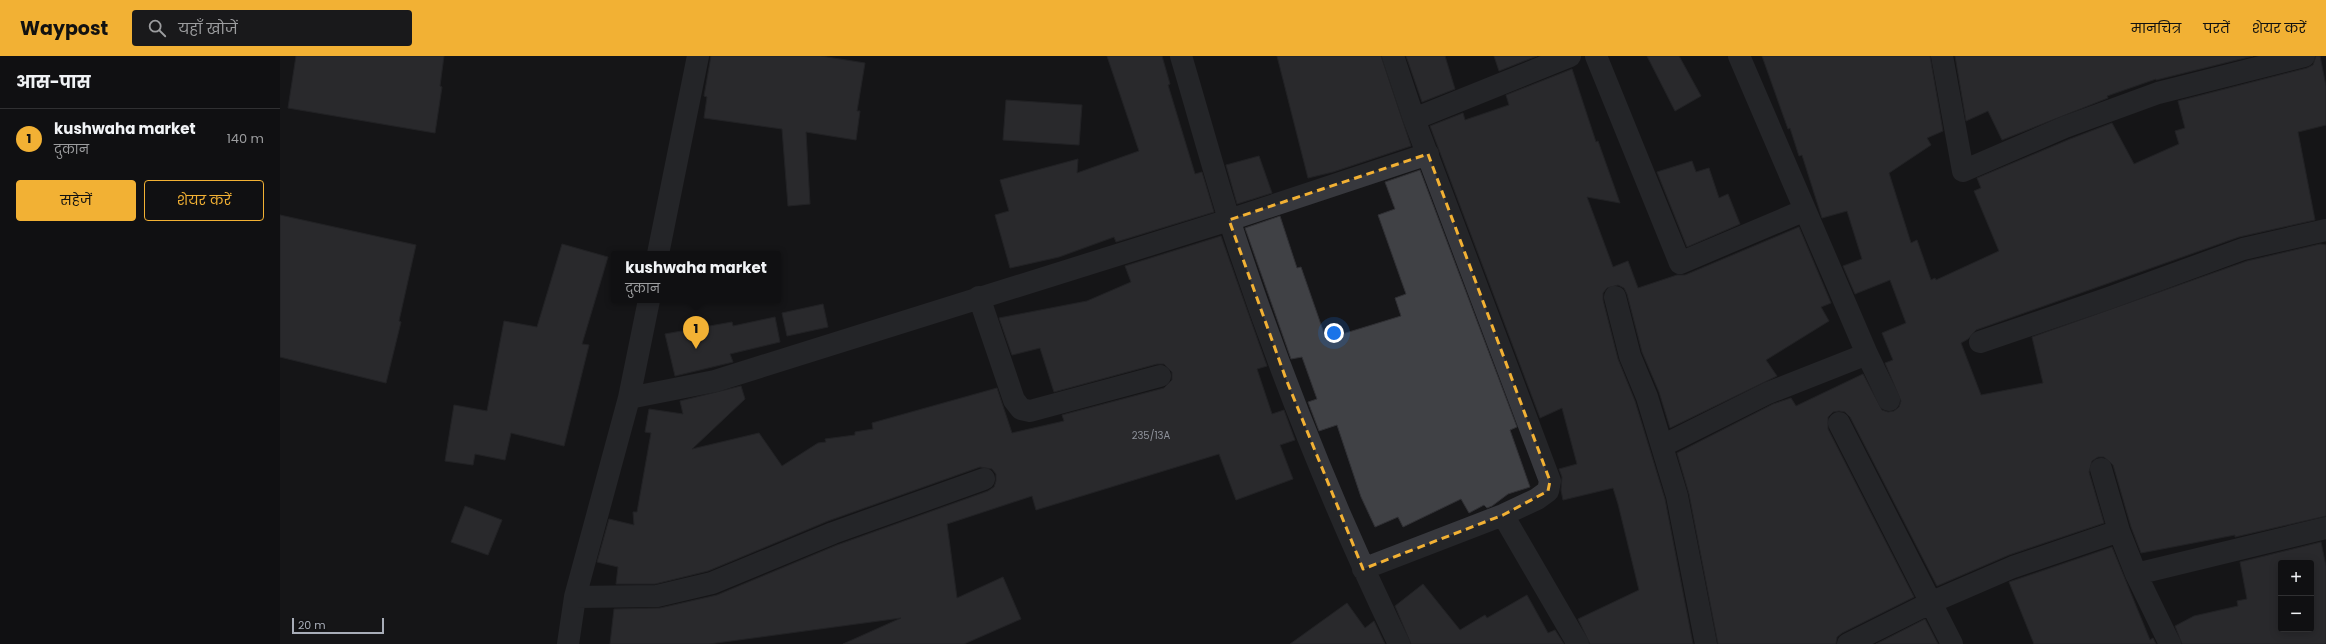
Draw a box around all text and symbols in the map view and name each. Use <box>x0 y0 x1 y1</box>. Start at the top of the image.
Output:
search box <box>132 10 412 46</box>
text: Waypost <box>20 15 108 42</box>
icon: search <box>146 17 168 39</box>
text: यहाँ खोजें <box>178 18 237 39</box>
text: मानचित्र <box>2131 18 2181 38</box>
text: परतें <box>2203 18 2230 38</box>
text: शेयर करें <box>2252 18 2306 38</box>
text: आस-पास <box>16 70 91 94</box>
text: kushwaha market <box>54 118 196 139</box>
text: 1 <box>27 129 31 148</box>
text: 140 m <box>227 129 264 148</box>
text: दुकान <box>54 140 89 159</box>
button: सहेजें <box>16 180 136 221</box>
button: शेयर करें <box>144 180 264 221</box>
popup <box>611 251 781 303</box>
text: kushwaha market <box>625 257 767 278</box>
text: दुकान <box>625 279 660 298</box>
pin: 1 <box>683 316 709 349</box>
your location <box>1324 323 1344 343</box>
house number: 235/13A <box>1132 428 1171 443</box>
map controls <box>2278 560 2314 632</box>
button: + <box>2278 560 2314 596</box>
button: − <box>2278 596 2314 632</box>
scale bar <box>292 616 384 635</box>
text: 20 m <box>298 617 326 633</box>

